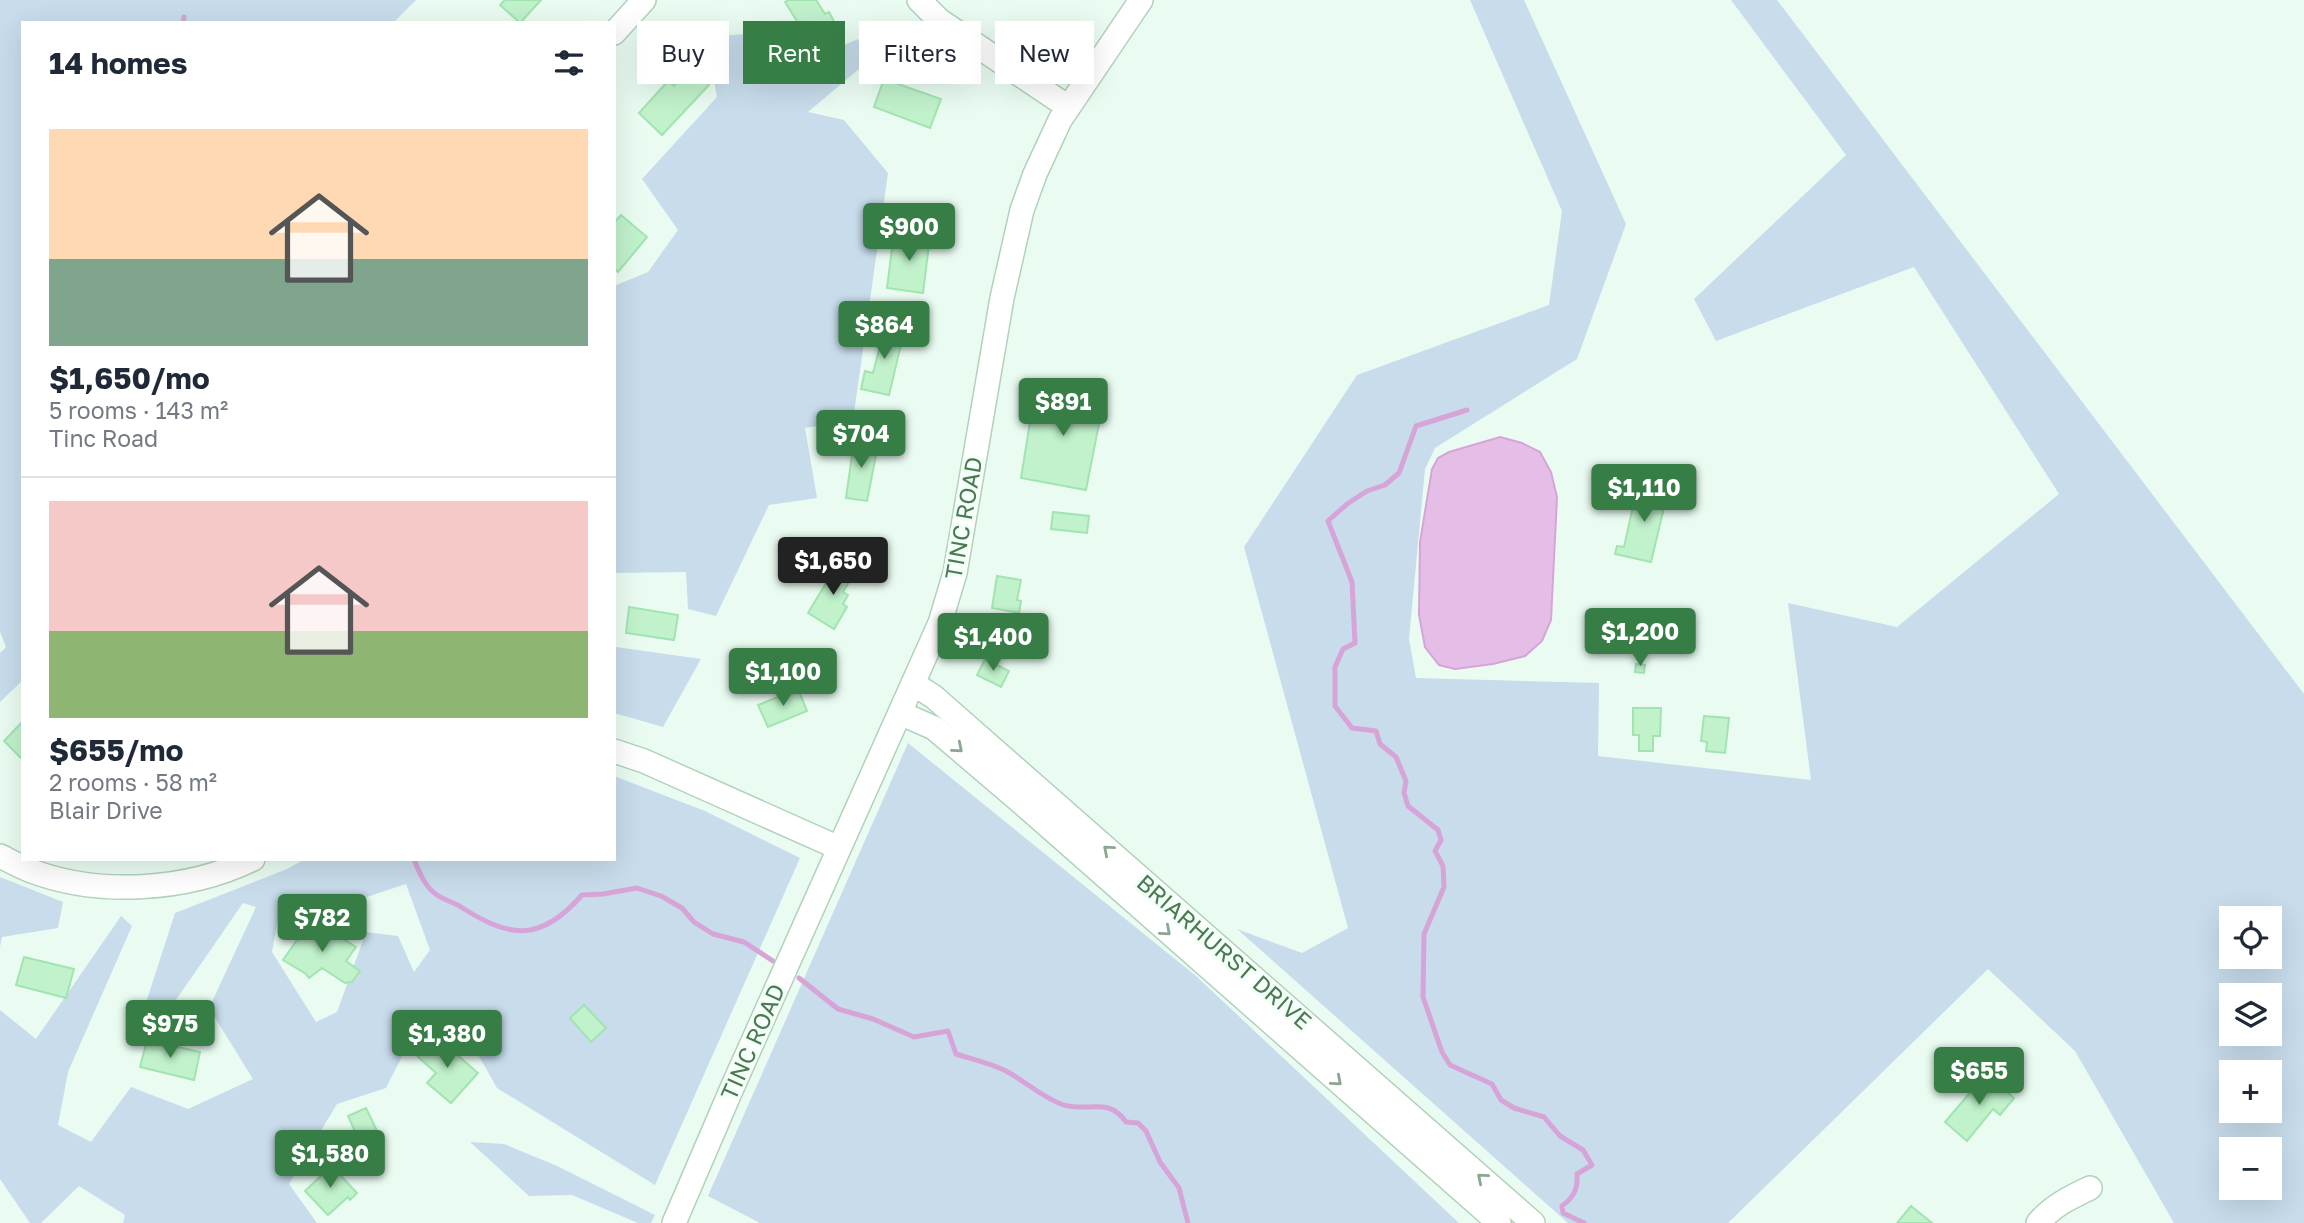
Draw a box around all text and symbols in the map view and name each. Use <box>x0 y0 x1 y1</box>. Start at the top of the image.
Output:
chip: Buy <box>637 21 729 84</box>
chip: Rent <box>743 21 845 84</box>
chip: Filters <box>859 21 981 84</box>
chip: New <box>995 21 1094 84</box>
icon: filters <box>550 44 588 82</box>
text: 14 homes <box>49 45 188 81</box>
icon: home <box>256 175 382 301</box>
pin: $900 <box>868 204 950 263</box>
text: $900 <box>879 212 939 240</box>
pin: $864 <box>843 302 925 361</box>
text: $864 <box>854 310 914 338</box>
text: $1,650/mo <box>49 360 210 396</box>
pin: $891 <box>1022 378 1104 438</box>
text: $891 <box>1035 387 1091 415</box>
text: 5 rooms · 143 m² <box>49 396 228 424</box>
pin: $704 <box>820 410 902 470</box>
text: $704 <box>832 419 890 447</box>
text: Tinc Road <box>49 424 158 452</box>
street label: TINC ROAD <box>938 454 988 581</box>
pin: $1,110 <box>1587 464 1701 524</box>
text: $1,110 <box>1607 473 1681 501</box>
pin: $1,650 <box>776 538 890 597</box>
text: $1,650 <box>794 546 872 574</box>
icon: home <box>256 547 382 673</box>
pin: $1,200 <box>1583 608 1697 668</box>
pin: $1,400 <box>936 614 1050 673</box>
text: $1,200 <box>1601 617 1679 645</box>
text: $1,400 <box>954 622 1032 650</box>
pin: $1,100 <box>726 648 840 708</box>
text: $1,100 <box>745 657 821 685</box>
text: $655/mo <box>49 732 183 768</box>
one-way arrow <box>950 740 963 752</box>
text: 2 rooms · 58 m² <box>49 768 217 796</box>
text: Blair Drive <box>49 796 163 824</box>
one-way arrow <box>1103 846 1115 859</box>
street label: BRIARHURST DRIVE <box>1132 868 1318 1035</box>
pin: $782 <box>281 894 363 954</box>
text: $782 <box>294 903 350 931</box>
map controls <box>2219 906 2282 1200</box>
button: locate <box>2219 906 2282 969</box>
one-way arrow <box>1157 923 1170 935</box>
street label: TINC ROAD <box>714 979 790 1104</box>
button: layers <box>2219 983 2282 1046</box>
pin: $975 <box>129 1000 211 1060</box>
text: $975 <box>142 1009 198 1037</box>
pin: $1,380 <box>390 1010 504 1070</box>
text: $1,380 <box>408 1019 486 1047</box>
pin: $655 <box>1938 1048 2020 1107</box>
text: $655 <box>1950 1056 2008 1084</box>
button: + <box>2219 1060 2282 1123</box>
one-way arrow <box>1329 1073 1342 1085</box>
pin: $1,580 <box>273 1130 387 1190</box>
button: − <box>2219 1137 2282 1200</box>
text: $1,580 <box>291 1139 369 1167</box>
one-way arrow <box>1477 1174 1490 1186</box>

